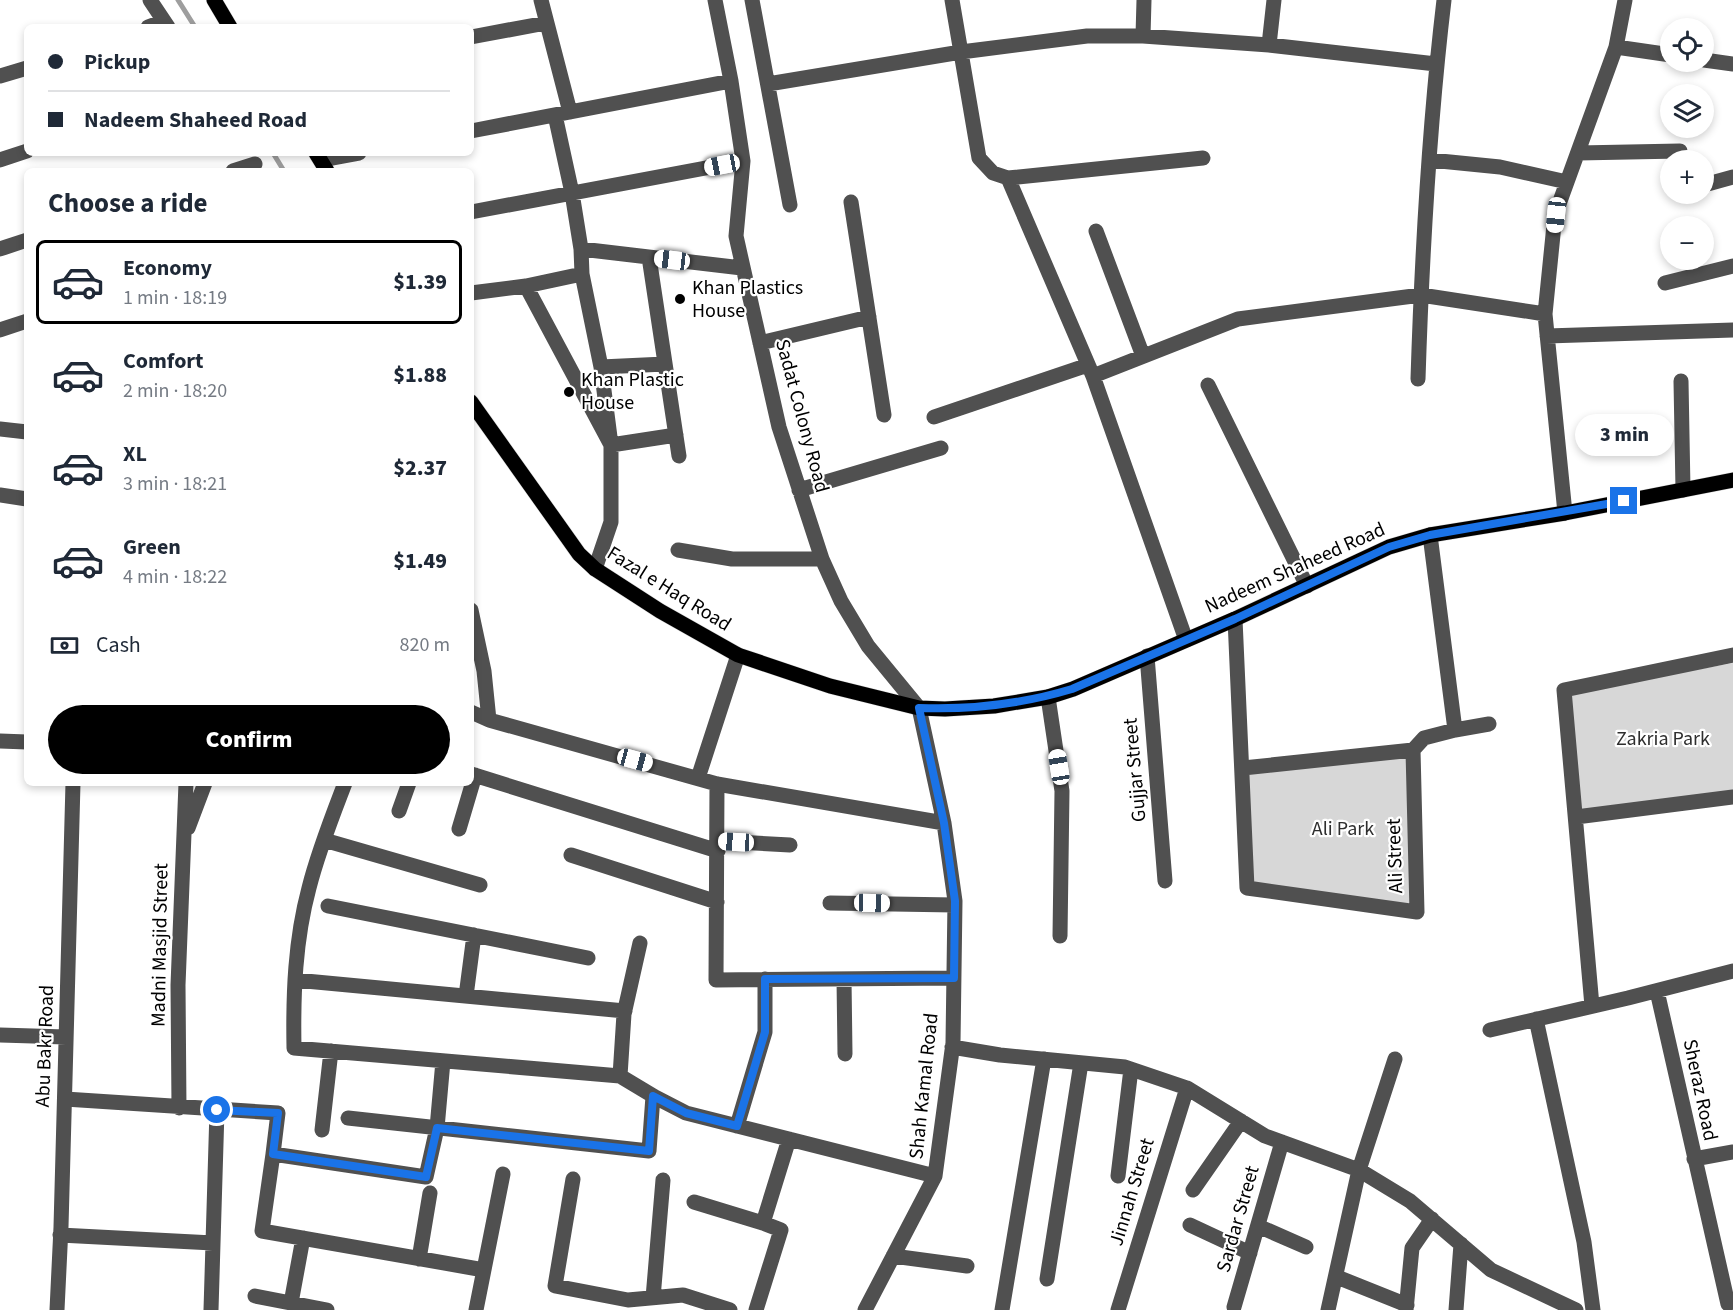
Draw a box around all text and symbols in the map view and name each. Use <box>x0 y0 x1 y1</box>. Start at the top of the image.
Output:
map controls <box>1660 18 1714 270</box>
button: locate <box>1660 18 1714 72</box>
text: Pickup <box>84 46 150 78</box>
button: layers <box>1660 84 1714 138</box>
text: Nadeem Shaheed Road <box>84 104 307 136</box>
button: + <box>1660 150 1714 204</box>
car <box>703 153 741 177</box>
text: Choose a ride <box>48 184 208 223</box>
car <box>1545 196 1567 234</box>
button: − <box>1660 216 1714 270</box>
car <box>653 249 691 271</box>
text: Economy <box>123 252 212 284</box>
icon: car <box>51 255 105 309</box>
text: $1.39 <box>393 266 447 298</box>
place label: Khan Plastics House <box>692 274 803 325</box>
text: 1 min · 18:19 <box>123 284 227 312</box>
marker: Khan Plastics House <box>673 292 687 306</box>
street label: Sadat Colony Road <box>768 336 836 496</box>
text: Comfort <box>123 345 204 377</box>
icon: car <box>51 348 105 402</box>
text: $1.88 <box>393 359 447 391</box>
place label: Khan Plastic House <box>581 366 684 417</box>
text: 2 min · 18:20 <box>123 377 227 405</box>
marker: Khan Plastic House <box>562 385 576 399</box>
callout: 3 min <box>1574 414 1674 456</box>
text: 3 min <box>1600 421 1649 449</box>
text: XL <box>123 438 147 470</box>
icon: car <box>51 441 105 495</box>
text: $2.37 <box>393 452 447 484</box>
text: 3 min · 18:21 <box>123 470 227 498</box>
route end <box>1610 487 1637 514</box>
street label: Nadeem Shaheed Road <box>1200 516 1390 620</box>
text: Green <box>123 531 181 563</box>
icon: car <box>51 534 105 588</box>
street label: Fazal e Haq Road <box>602 540 736 638</box>
text: $1.49 <box>393 545 447 577</box>
text: 4 min · 18:22 <box>123 563 227 591</box>
icon: cash <box>48 629 81 662</box>
text: Cash <box>96 629 141 661</box>
text: 820 m <box>400 631 450 659</box>
button: Confirm <box>48 705 450 774</box>
street label: Gujjar Street <box>1116 717 1153 823</box>
park label: Zakria Park <box>1616 725 1710 753</box>
car <box>615 747 655 773</box>
car <box>1047 748 1071 786</box>
park label: Ali Park <box>1312 815 1374 843</box>
street label: Ali Street <box>1380 818 1410 894</box>
car <box>718 832 754 852</box>
street label: Madni Masjid Street <box>145 863 175 1027</box>
car <box>854 894 890 912</box>
street label: Abu Bakr Road <box>29 984 61 1108</box>
street label: Shah Kamal Road <box>902 1012 946 1160</box>
street label: Sheraz Road <box>1676 1036 1724 1144</box>
route start <box>203 1096 230 1123</box>
street label: Jinnah Street <box>1102 1134 1162 1249</box>
street label: Sardar Street <box>1209 1162 1267 1276</box>

